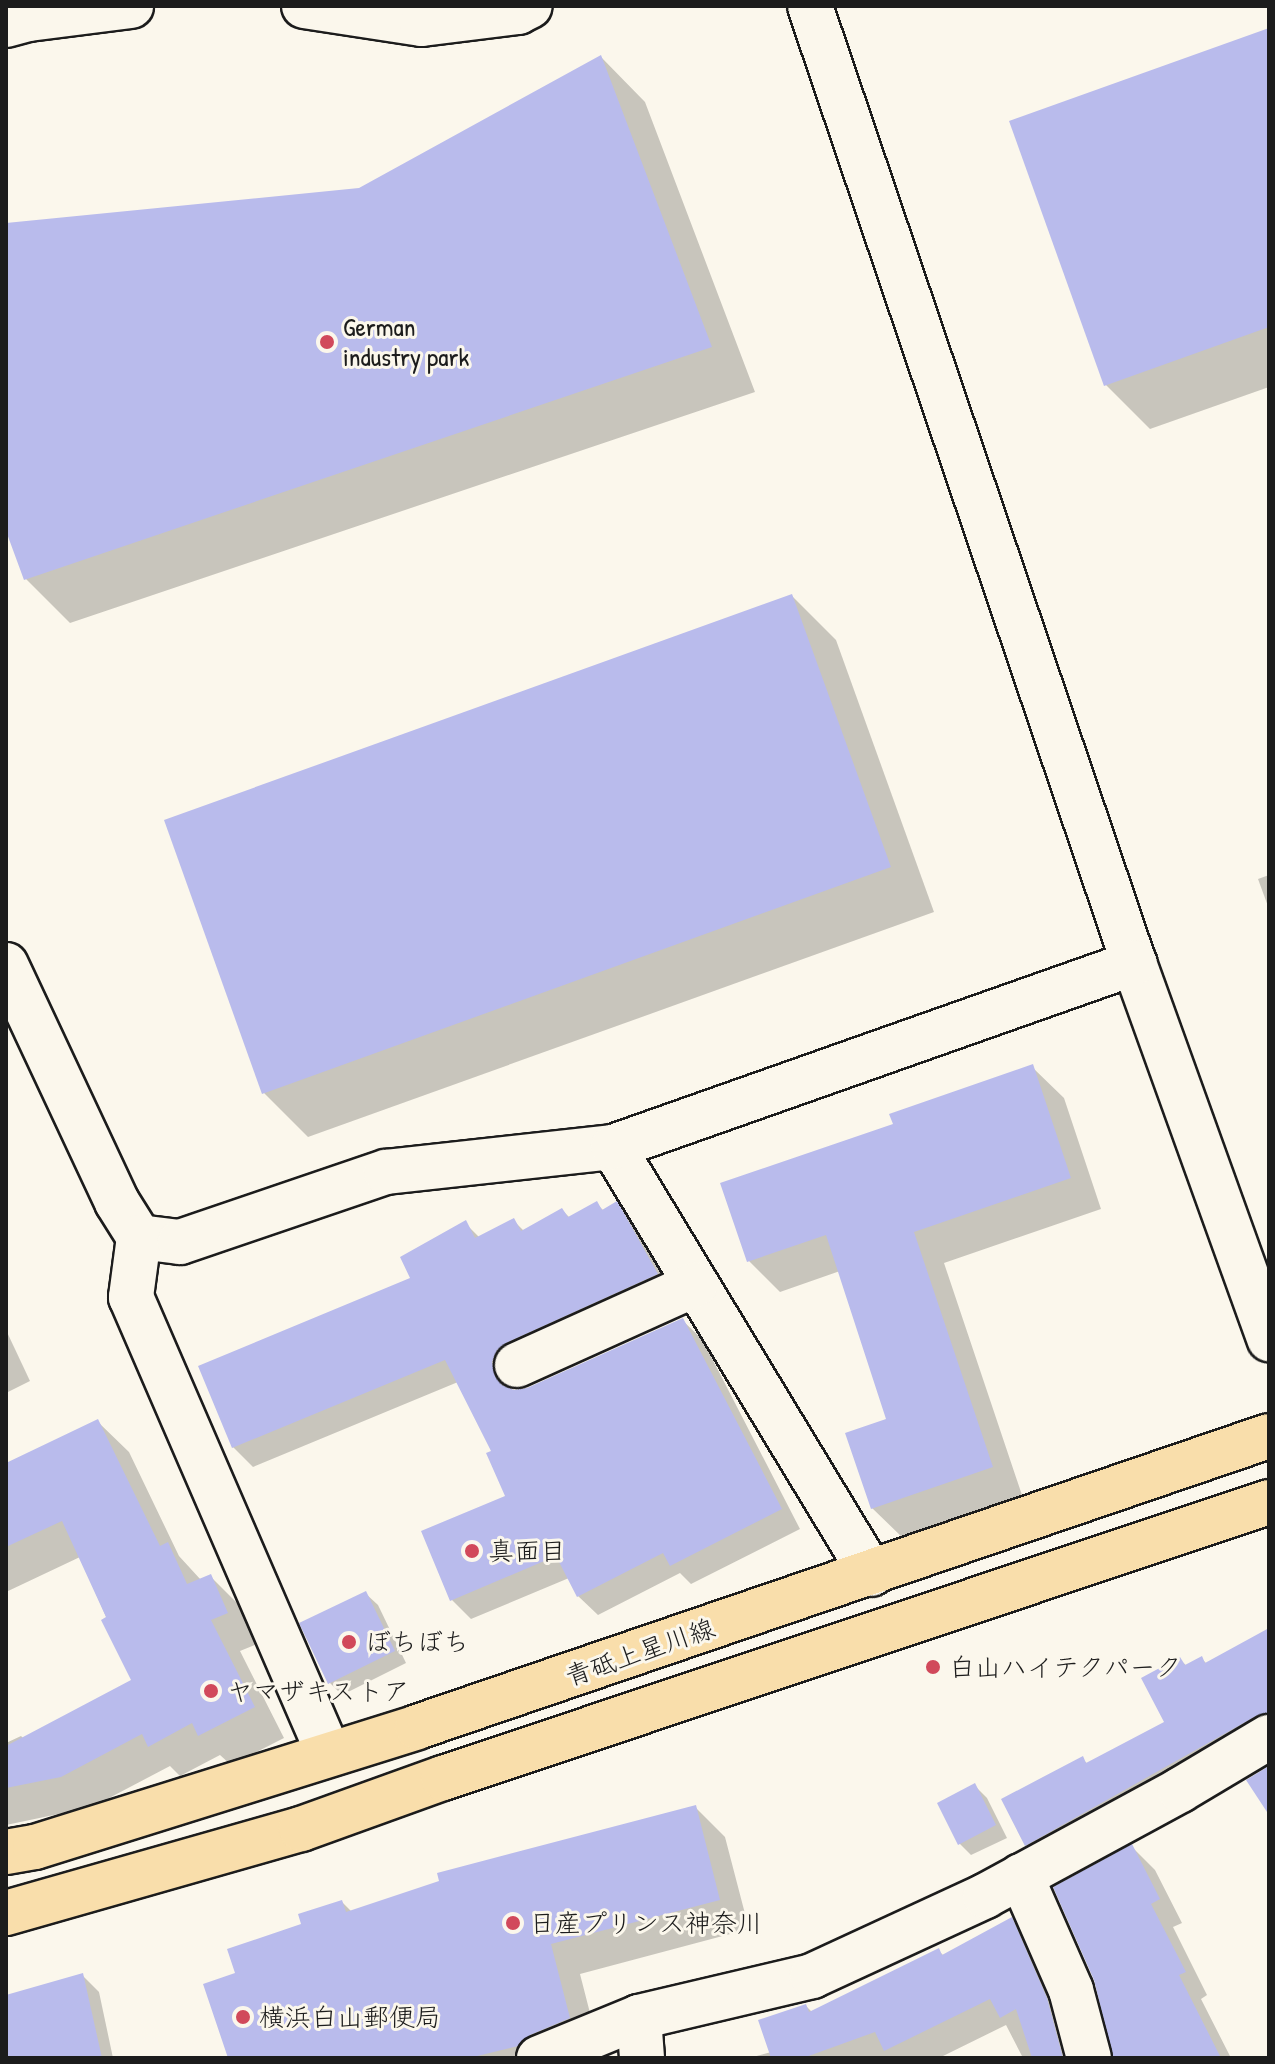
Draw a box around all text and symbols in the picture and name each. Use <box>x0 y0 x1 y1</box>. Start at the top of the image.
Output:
place label: German industry park <box>343 311 469 372</box>
marker: German industry park <box>318 333 336 351</box>
place label: 真面目 <box>488 1535 566 1567</box>
marker: 真面目 <box>463 1542 481 1560</box>
street label: 青砥上星川線 <box>561 1612 719 1692</box>
place label: ぼちぼち <box>365 1626 469 1658</box>
marker: ぼちぼち <box>340 1633 358 1651</box>
place label: 白山ハイテクパーク <box>949 1651 1183 1683</box>
marker: 白山ハイテクパーク <box>924 1658 942 1676</box>
place label: ヤマザキストア <box>227 1675 409 1707</box>
marker: ヤマザキストア <box>202 1682 220 1700</box>
place label: 日産プリンス神奈川 <box>529 1907 763 1939</box>
marker: 日産プリンス神奈川 <box>504 1914 522 1932</box>
place label: 横浜白山郵便局 <box>259 2001 441 2033</box>
marker: 横浜白山郵便局 <box>234 2008 252 2026</box>

